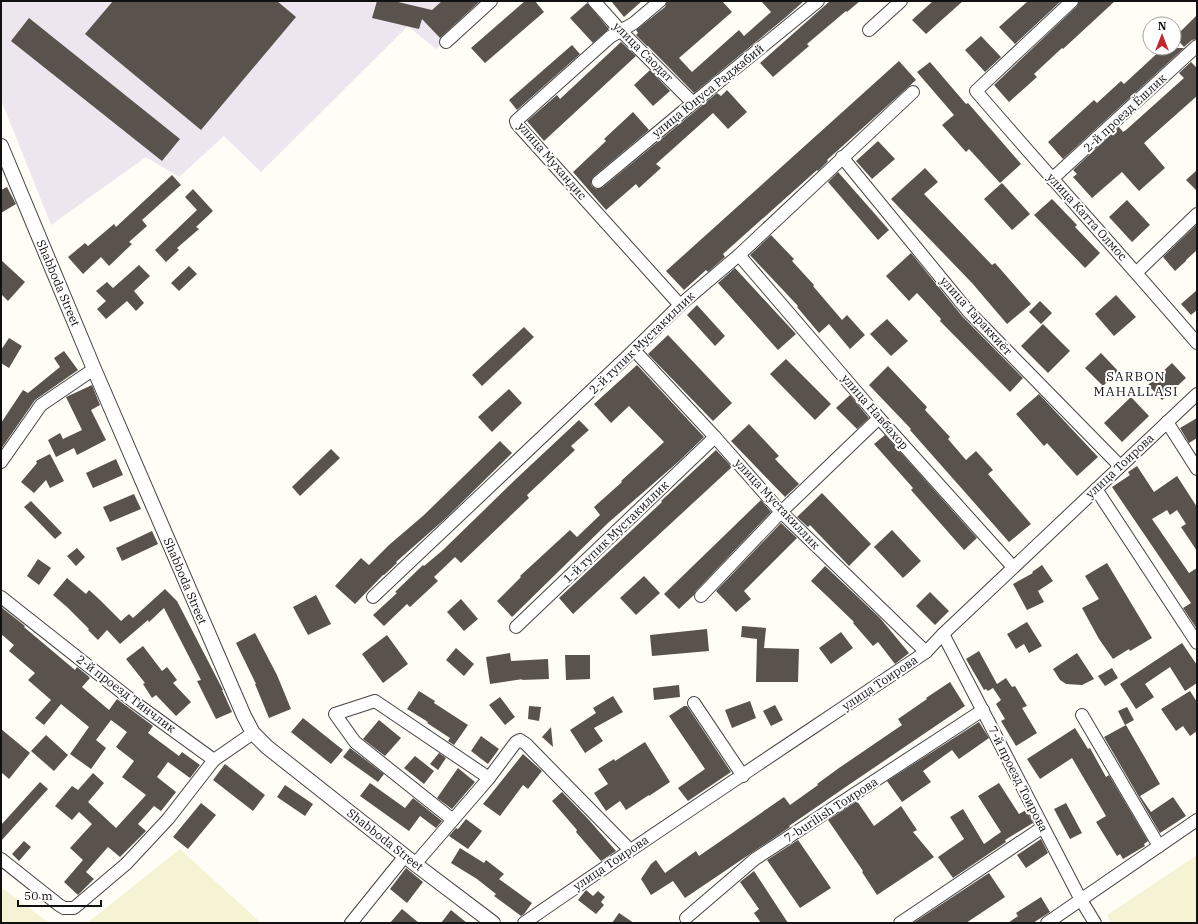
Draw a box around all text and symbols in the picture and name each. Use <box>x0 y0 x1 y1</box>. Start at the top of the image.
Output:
north arrow <box>1142 16 1182 56</box>
street label: улица Саодат <box>610 18 677 85</box>
text: N <box>1158 19 1167 33</box>
street label: улица Юнуса Раджабий <box>649 41 767 140</box>
street label: 2-й проезд Ёшлик <box>1080 70 1169 155</box>
street label: улица Мухандис <box>515 119 590 203</box>
street label: улица Катта Олмос <box>1044 170 1131 264</box>
street label: Shabboda Street <box>33 237 83 328</box>
street label: улица Тараккиёт <box>937 273 1016 358</box>
street label: 2-й тупик Мустакиллик <box>586 288 698 397</box>
district label: SARBON MAHALLASI <box>1093 368 1179 400</box>
street label: улица Навбахор <box>839 371 912 452</box>
street label: улица Тоирова <box>1082 430 1157 501</box>
street label: улица Мустакиллик <box>731 455 823 552</box>
street label: 1-й тупик Мустакиллик <box>560 477 672 586</box>
street label: Shabboda Street <box>160 535 210 626</box>
street label: 2-й проезд Тинчлик <box>74 651 179 736</box>
street label: улица Тоирова <box>839 652 921 713</box>
street label: 7-й проезд Тоирова <box>985 723 1052 835</box>
street label: 7-burilish Тоирова <box>781 773 881 845</box>
street label: Shabboda Street <box>344 805 426 874</box>
street label: улица Тоирова <box>570 832 652 893</box>
scale bar <box>18 882 101 908</box>
text: 50 m <box>24 888 53 903</box>

